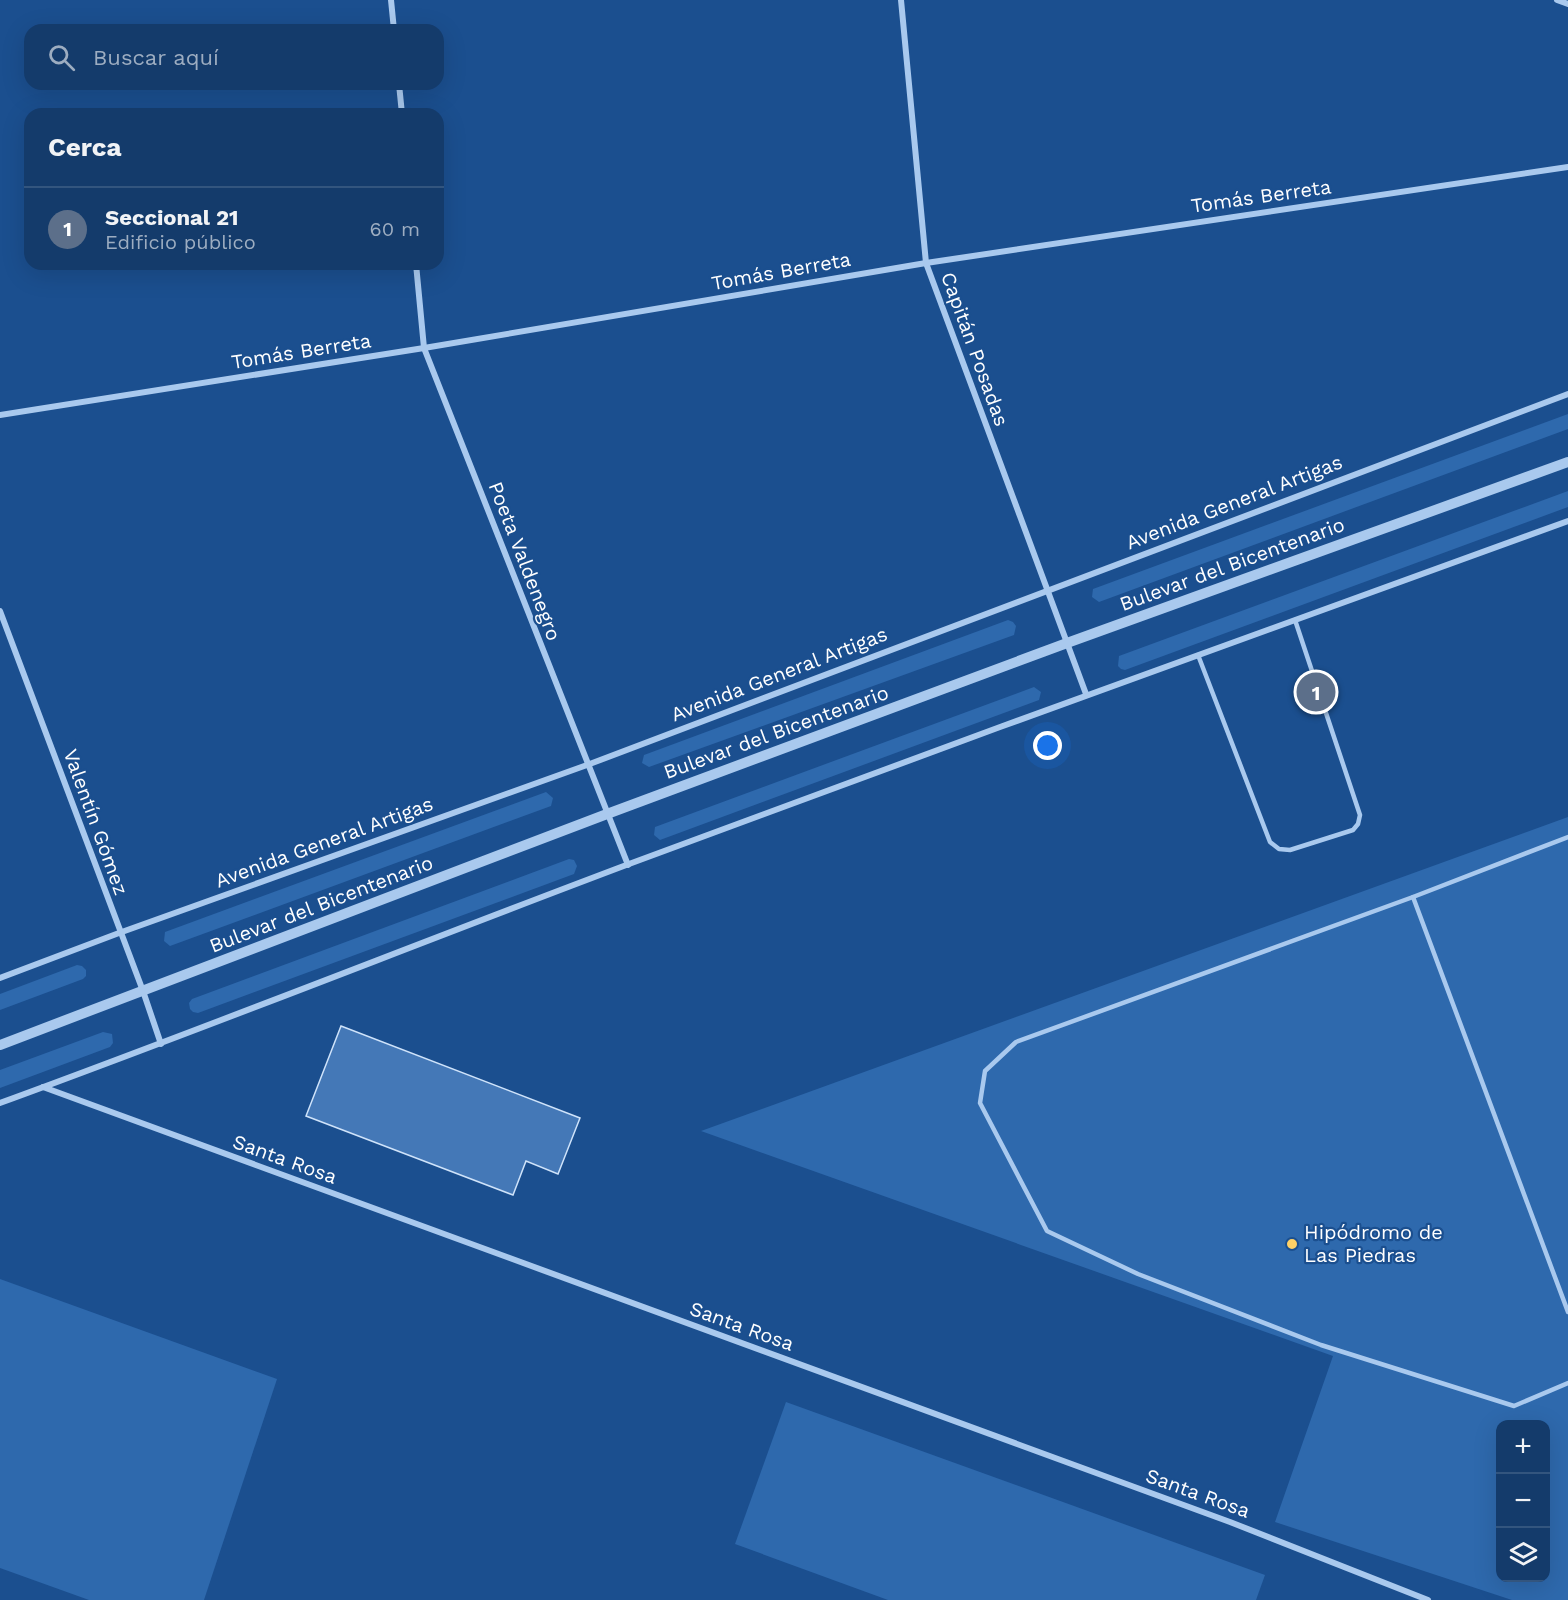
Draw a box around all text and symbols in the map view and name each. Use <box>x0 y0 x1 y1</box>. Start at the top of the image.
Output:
search box <box>24 24 444 90</box>
icon: search <box>45 41 78 74</box>
text: Buscar aquí <box>93 45 219 70</box>
text: Cerca <box>48 132 122 162</box>
street label: Tomás Berreta <box>1189 174 1333 218</box>
text: Seccional 21 <box>105 205 239 230</box>
text: 1 <box>63 217 72 241</box>
text: 60 m <box>370 217 420 241</box>
text: Edificio público <box>105 230 256 254</box>
street label: Tomás Berreta <box>709 247 853 295</box>
street label: Capitán Posadas <box>936 269 1014 429</box>
street label: Tomás Berreta <box>229 328 373 374</box>
street label: Avenida General Artigas <box>1122 450 1346 554</box>
street label: Poeta Valdenegro <box>484 478 566 644</box>
street label: Bulevar del Bicentenario <box>1116 512 1348 616</box>
street label: Avenida General Artigas <box>667 622 891 726</box>
pin: 1 <box>1296 670 1336 714</box>
street label: Bulevar del Bicentenario <box>660 680 892 784</box>
your location <box>1033 731 1062 760</box>
street label: Valentín Gómez <box>58 746 134 898</box>
street label: Avenida General Artigas <box>212 791 436 893</box>
street label: Bulevar del Bicentenario <box>206 850 436 958</box>
street label: Santa Rosa <box>230 1129 340 1189</box>
place label: Hipódromo de Las Piedras <box>1304 1220 1443 1267</box>
marker: Hipódromo de Las Piedras <box>1285 1237 1299 1251</box>
street label: Santa Rosa <box>687 1296 797 1356</box>
map controls <box>1496 1420 1550 1582</box>
button: + <box>1496 1420 1550 1474</box>
street label: Santa Rosa <box>1143 1463 1253 1523</box>
button: − <box>1496 1474 1550 1528</box>
button: layers <box>1496 1528 1550 1582</box>

